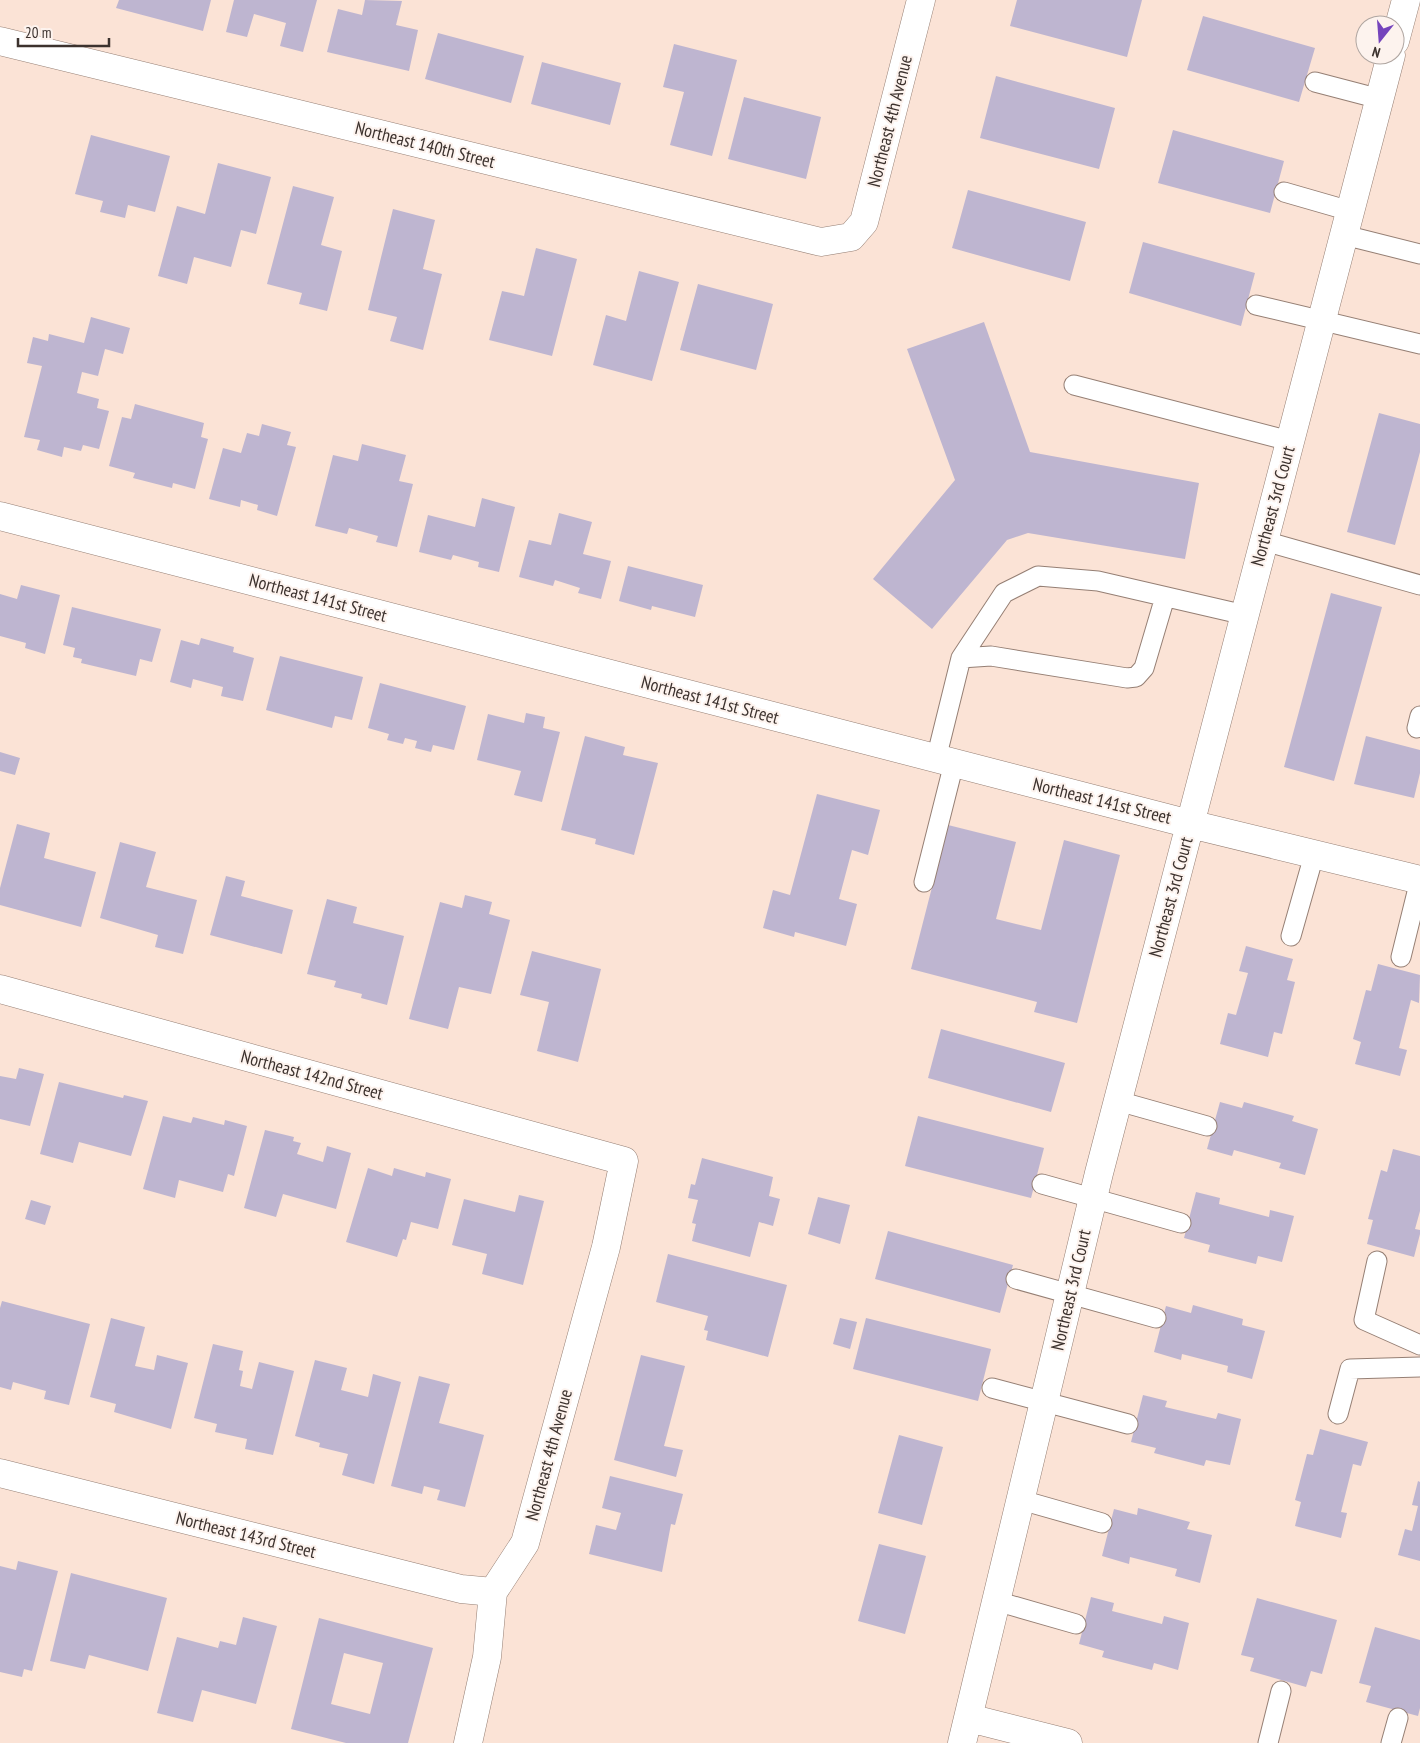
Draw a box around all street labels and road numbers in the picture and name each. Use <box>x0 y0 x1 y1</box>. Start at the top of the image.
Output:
street label: Northeast 4th Avenue <box>862 53 917 189</box>
street label: Northeast 140th Street <box>353 116 498 173</box>
street label: Northeast 3rd Court <box>1245 443 1300 568</box>
street label: Northeast 141st Street <box>247 568 390 627</box>
street label: Northeast 141st Street <box>639 670 782 729</box>
street label: Northeast 141st Street <box>1031 772 1174 829</box>
street label: Northeast 3rd Court <box>1143 834 1198 959</box>
street label: Northeast 142nd Street <box>239 1044 386 1105</box>
street label: Northeast 3rd Court <box>1045 1227 1096 1353</box>
street label: Northeast 4th Avenue <box>520 1387 577 1523</box>
street label: Northeast 143rd Street <box>174 1506 318 1563</box>

